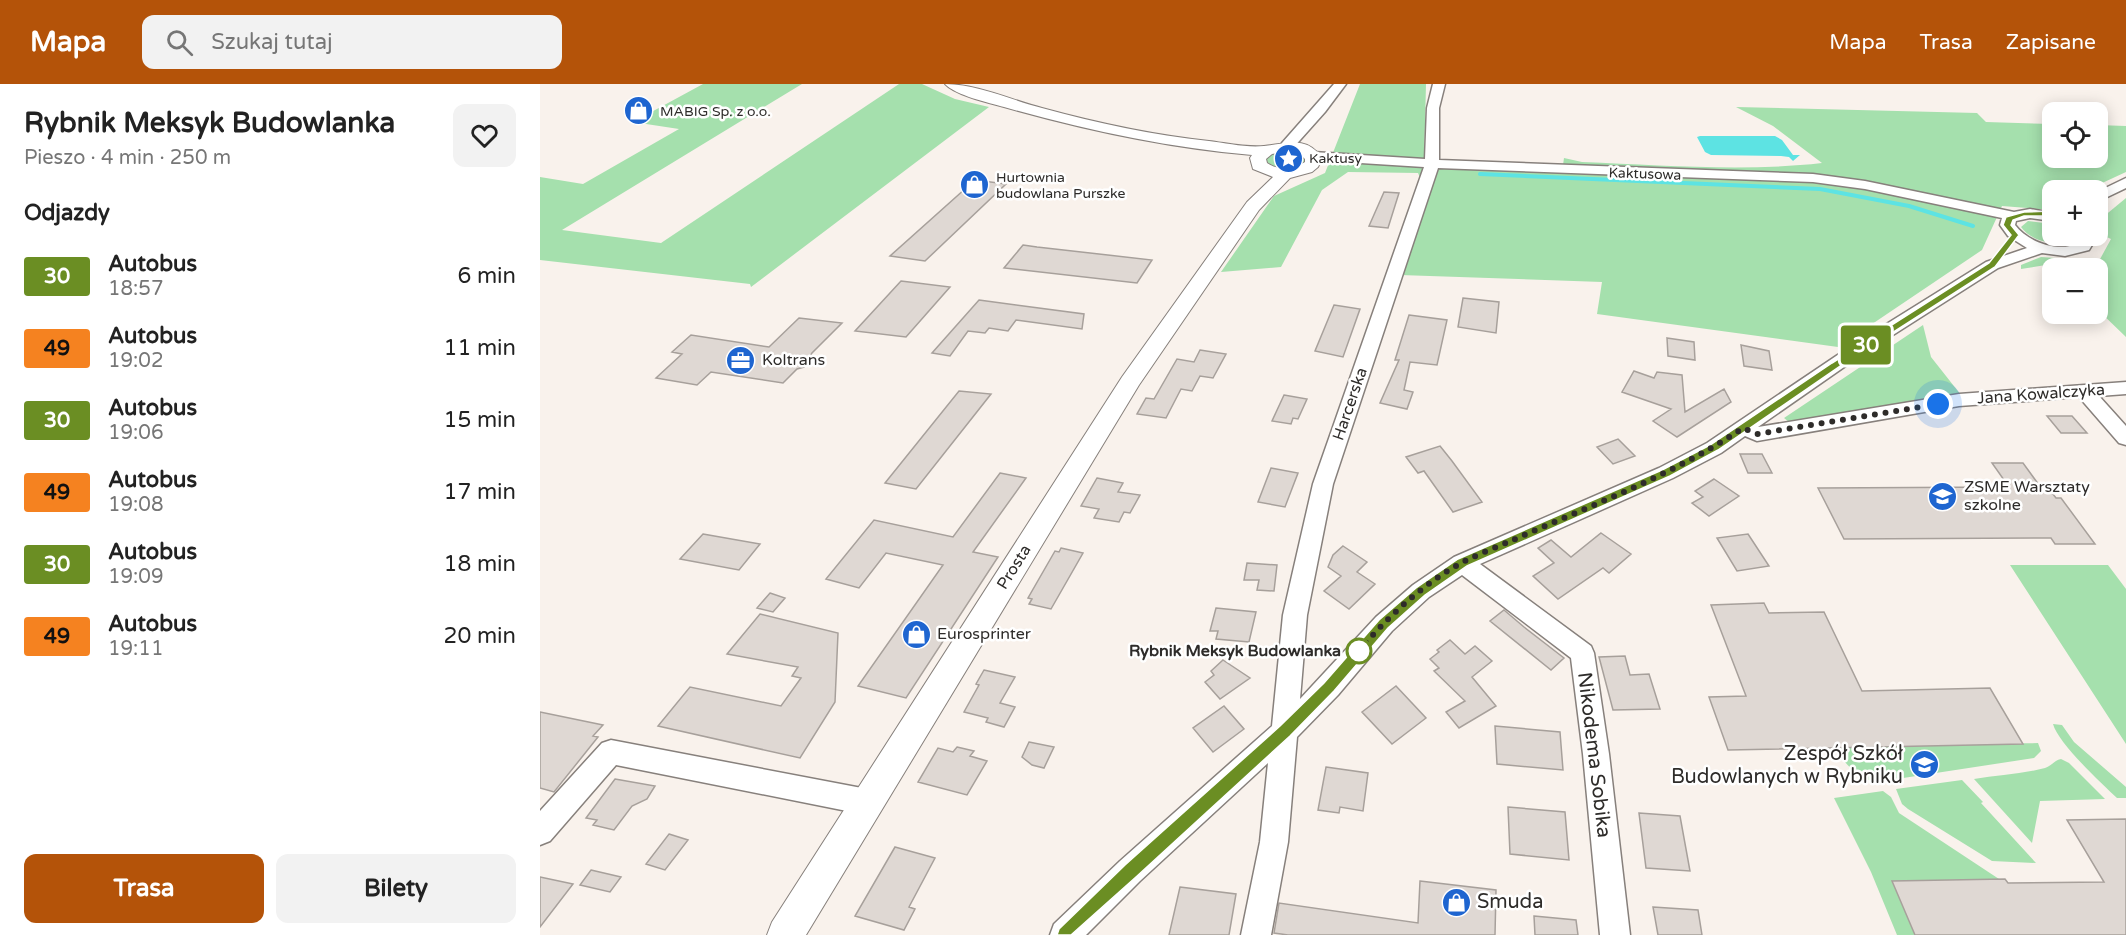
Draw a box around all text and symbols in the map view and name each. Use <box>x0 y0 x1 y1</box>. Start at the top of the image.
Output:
search box <box>142 15 562 69</box>
text: Mapa <box>30 25 106 59</box>
icon: search <box>163 26 196 59</box>
text: Szukaj tutaj <box>211 29 333 55</box>
text: Mapa <box>1829 30 1886 55</box>
text: Trasa <box>1919 30 1973 55</box>
text: Zapisane <box>2006 30 2096 55</box>
shop icon: MABIG Sp. z o.o. <box>623 95 655 127</box>
map controls <box>2042 102 2108 324</box>
button: locate <box>2042 102 2108 168</box>
place label: MABIG Sp. z o.o. <box>660 103 771 120</box>
button: heart <box>453 104 516 167</box>
text: Rybnik Meksyk Budowlanka <box>24 106 395 140</box>
place icon: Kaktusy <box>1272 142 1304 174</box>
text: Pieszo · 4 min · 250 m <box>24 146 231 170</box>
place label: Kaktusy <box>1309 150 1362 167</box>
street label: Kaktusowa <box>1608 164 1682 184</box>
shop icon: Hurtownia budowlana Purszke <box>959 169 991 201</box>
place label: Hurtownia budowlana Purszke <box>996 169 1125 202</box>
button: + <box>2042 180 2108 246</box>
text: Odjazdy <box>24 200 110 226</box>
text: Autobus <box>108 251 197 277</box>
button: − <box>2042 258 2108 324</box>
text: 6 min <box>457 263 516 289</box>
text: 30 <box>44 264 70 289</box>
text: 18:57 <box>108 277 163 301</box>
text: Autobus <box>108 323 197 349</box>
line badge: 30 <box>1839 326 1893 364</box>
text: 30 <box>1853 333 1879 358</box>
text: 11 min <box>444 335 516 361</box>
text: 49 <box>44 336 70 361</box>
office icon: Koltrans <box>725 344 757 376</box>
text: 19:02 <box>108 349 163 373</box>
place label: Koltrans <box>762 350 825 370</box>
street label: Harcerska <box>1328 365 1372 443</box>
street label: Jana Kowalczyka <box>1977 380 2105 408</box>
your location <box>1923 389 1953 419</box>
text: Autobus <box>108 395 197 421</box>
text: 15 min <box>444 407 516 433</box>
text: 30 <box>44 408 70 433</box>
text: 19:06 <box>108 421 163 445</box>
text: Autobus <box>108 467 197 493</box>
place label: ZSME Warsztaty szkolne <box>1964 477 2090 515</box>
text: 17 min <box>444 479 516 505</box>
text: 49 <box>44 480 70 505</box>
school or university icon: ZSME Warsztaty szkolne <box>1927 480 1959 512</box>
text: 19:08 <box>108 493 163 517</box>
text: Autobus <box>108 539 197 565</box>
street label: Prosta <box>993 541 1035 593</box>
text: 18 min <box>444 551 516 577</box>
text: 30 <box>44 552 70 577</box>
text: 19:09 <box>108 565 163 589</box>
text: Autobus <box>108 611 197 637</box>
shop icon: Eurosprinter <box>900 618 932 650</box>
text: 20 min <box>444 623 516 649</box>
text: 49 <box>44 624 70 649</box>
place label: Eurosprinter <box>937 624 1032 644</box>
text: 19:11 <box>108 637 163 661</box>
marker: Rybnik Meksyk Budowlanka <box>1346 638 1372 664</box>
place label: Rybnik Meksyk Budowlanka <box>1129 641 1341 661</box>
street label: Nikodema Sobika <box>1572 671 1616 839</box>
place label: Zespół Szkół Budowlanych w Rybniku <box>1671 742 1904 789</box>
school or university icon: Zespół Szkół Budowlanych w Rybniku <box>1908 749 1940 781</box>
button: Trasa <box>24 854 264 923</box>
button: Bilety <box>276 854 516 923</box>
shop icon: Smuda <box>1440 886 1472 918</box>
place label: Smuda <box>1477 890 1543 914</box>

